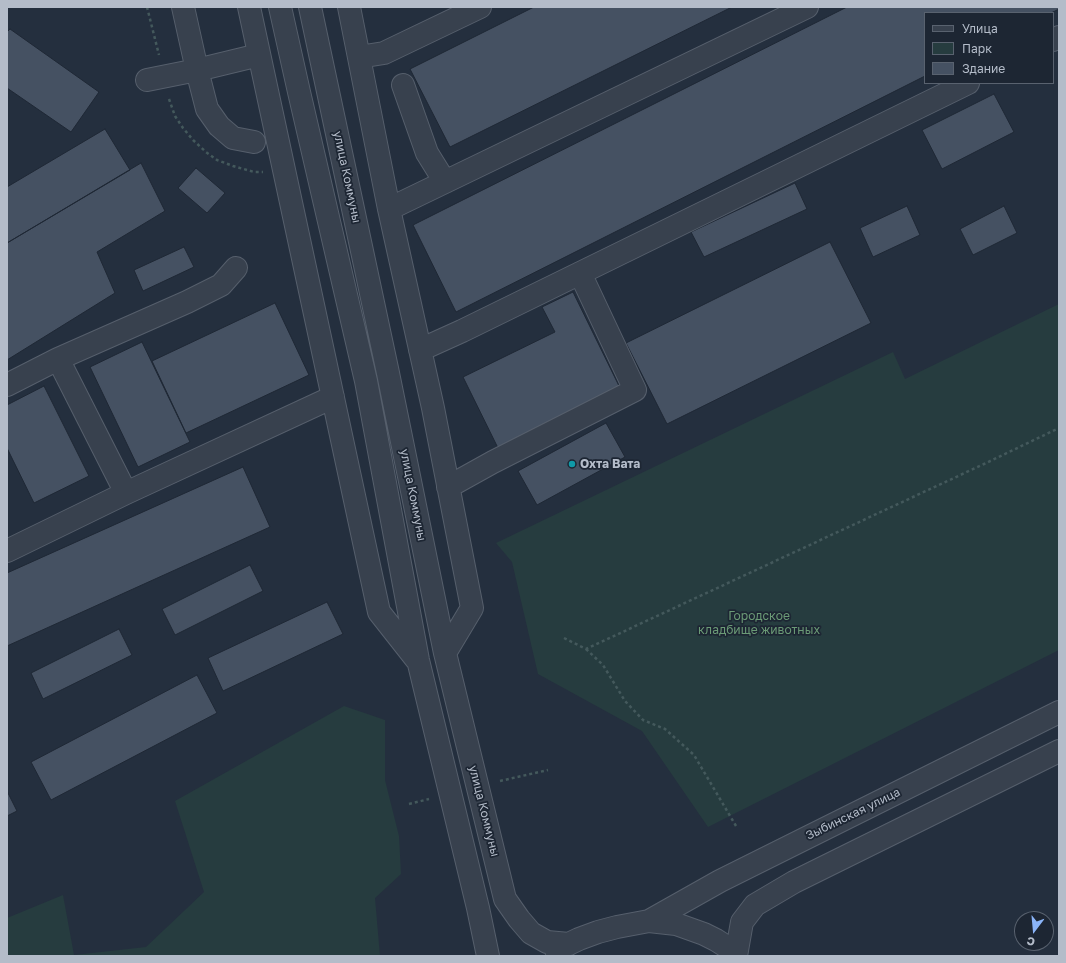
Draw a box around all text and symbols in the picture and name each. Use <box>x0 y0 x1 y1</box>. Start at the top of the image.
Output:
legend <box>924 12 1054 84</box>
text: Улица <box>962 21 998 36</box>
text: Парк <box>962 41 992 56</box>
text: Здание <box>962 61 1005 76</box>
street label: улица Коммуны <box>330 130 364 224</box>
street label: улица Коммуны <box>397 448 429 542</box>
place label: Охта Вата <box>580 457 640 471</box>
marker: Охта Вата <box>567 459 577 469</box>
park label: Городское кладбище животных <box>698 609 820 637</box>
street label: улица Коммуны <box>466 764 502 858</box>
street label: Зыбинская улица <box>803 785 903 843</box>
north arrow <box>1014 911 1054 951</box>
text: С <box>1025 935 1036 949</box>

